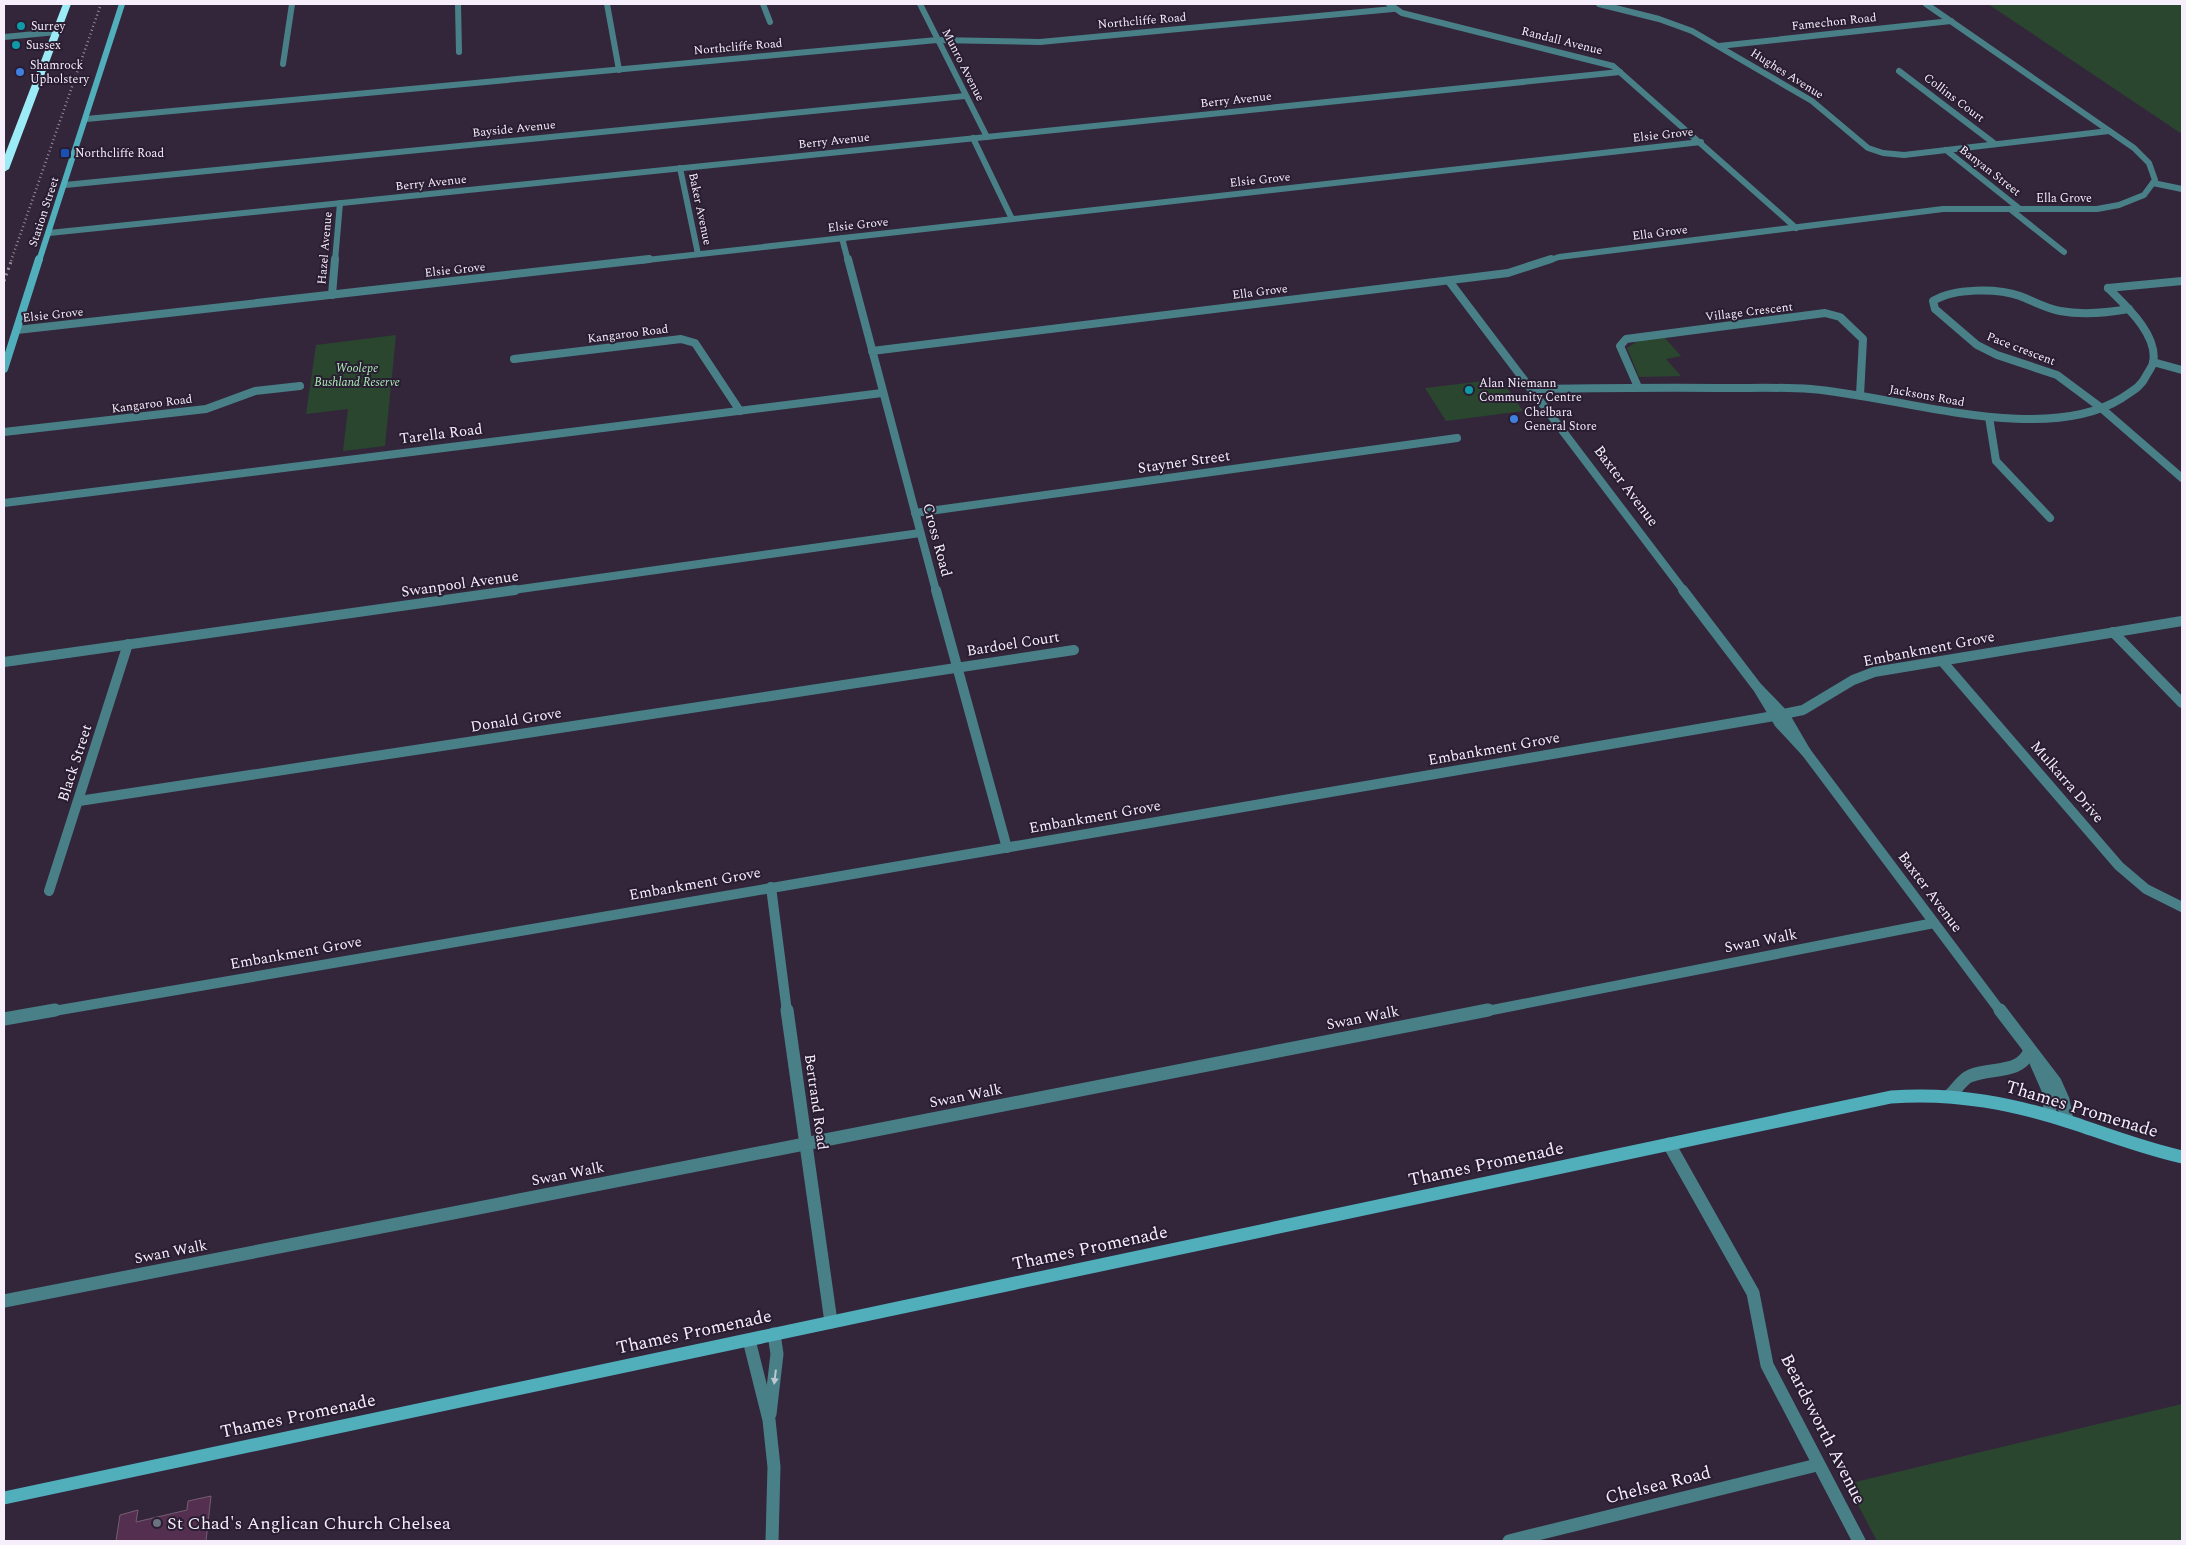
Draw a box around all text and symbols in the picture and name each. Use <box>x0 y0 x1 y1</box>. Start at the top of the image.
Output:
street label: Northcliffe Road <box>1097 8 1188 34</box>
street label: Famechon Road <box>1791 8 1878 36</box>
place label: Surrey <box>31 17 66 36</box>
marker: Surrey <box>15 20 27 32</box>
street label: Randall Avenue <box>1519 22 1605 60</box>
street label: Munro Avenue <box>937 25 989 105</box>
street label: Northcliffe Road <box>693 34 784 60</box>
place label: Sussex <box>26 36 61 55</box>
marker: Sussex <box>10 39 22 51</box>
street label: Hughes Avenue <box>1747 44 1828 104</box>
place label: Shamrock Upholstery <box>30 56 90 89</box>
marker: Shamrock Upholstery <box>14 66 26 78</box>
street label: Collins Court <box>1919 69 1989 127</box>
street label: Berry Avenue <box>1199 87 1273 113</box>
street label: Bayside Avenue <box>471 115 557 143</box>
street label: Elsie Grove <box>1632 122 1695 148</box>
street label: Berry Avenue <box>797 128 871 154</box>
street label: Banyan Street <box>1955 141 2025 201</box>
place label: Northcliffe Road <box>75 144 164 163</box>
marker: Northcliffe Road <box>59 147 71 159</box>
street label: Elsie Grove <box>1229 167 1292 193</box>
street label: Berry Avenue <box>394 170 468 196</box>
street label: Baker Avenue <box>683 171 717 247</box>
street label: Station Street <box>24 175 64 249</box>
street label: Ella Grove <box>2036 189 2092 208</box>
street label: Hazel Avenue <box>312 211 338 285</box>
street label: Elsie Grove <box>827 212 890 238</box>
street label: Ella Grove <box>1631 220 1689 246</box>
street label: Elsie Grove <box>424 257 487 283</box>
street label: Ella Grove <box>1231 279 1289 305</box>
street label: Village Crescent <box>1704 297 1794 327</box>
street label: Elsie Grove <box>22 302 85 328</box>
street label: Kangaroo Road <box>586 320 670 348</box>
street label: Pace crescent <box>1984 327 2058 371</box>
park label: Woolepe Bushland Reserve <box>314 359 400 392</box>
place label: Alan Niemann Community Centre <box>1479 374 1582 407</box>
street label: Jacksons Road <box>1888 380 1966 412</box>
marker: Alan Niemann Community Centre <box>1463 384 1475 396</box>
street label: Kangaroo Road <box>110 390 194 418</box>
place label: Chelbara General Store <box>1524 403 1597 436</box>
marker: Chelbara General Store <box>1508 413 1520 425</box>
street label: Tarella Road <box>398 417 484 451</box>
street label: Baxter Avenue <box>1588 441 1664 531</box>
street label: Stayner Street <box>1136 444 1232 480</box>
street label: Cross Road <box>916 501 958 579</box>
street label: Swanpool Avenue <box>400 564 520 604</box>
street label: Bardoel Court <box>965 625 1061 663</box>
street label: Embankment Grove <box>1861 625 1997 673</box>
street label: Donald Grove <box>469 701 563 739</box>
street label: Black Street <box>52 721 98 805</box>
street label: Embankment Grove <box>1426 726 1562 772</box>
street label: Mulkarra Drive <box>2025 736 2109 828</box>
street label: Embankment Grove <box>1027 794 1163 840</box>
street label: Baxter Avenue <box>1892 847 1968 937</box>
street label: Embankment Grove <box>627 861 763 907</box>
street label: Swan Walk <box>1723 923 1799 959</box>
street label: Embankment Grove <box>228 930 364 976</box>
street label: Swan Walk <box>1325 1000 1401 1036</box>
street label: Bertrand Road <box>798 1052 834 1152</box>
street label: Thames Promenade <box>2002 1073 2162 1145</box>
street label: Swan Walk <box>928 1078 1004 1114</box>
street label: Thames Promenade <box>1406 1134 1566 1194</box>
street label: Swan Walk <box>530 1156 606 1192</box>
street label: Thames Promenade <box>1010 1218 1170 1278</box>
street label: Swan Walk <box>133 1234 209 1270</box>
street label: Thames Promenade <box>614 1302 774 1362</box>
street label: Beardsworth Avenue <box>1773 1349 1873 1509</box>
one-way arrow <box>771 1369 779 1385</box>
street label: Thames Promenade <box>218 1386 378 1446</box>
street label: Chelsea Road <box>1602 1459 1714 1511</box>
place label: St Chad's Anglican Church Chelsea <box>167 1510 451 1537</box>
marker: St Chad's Anglican Church Chelsea <box>151 1517 163 1529</box>

